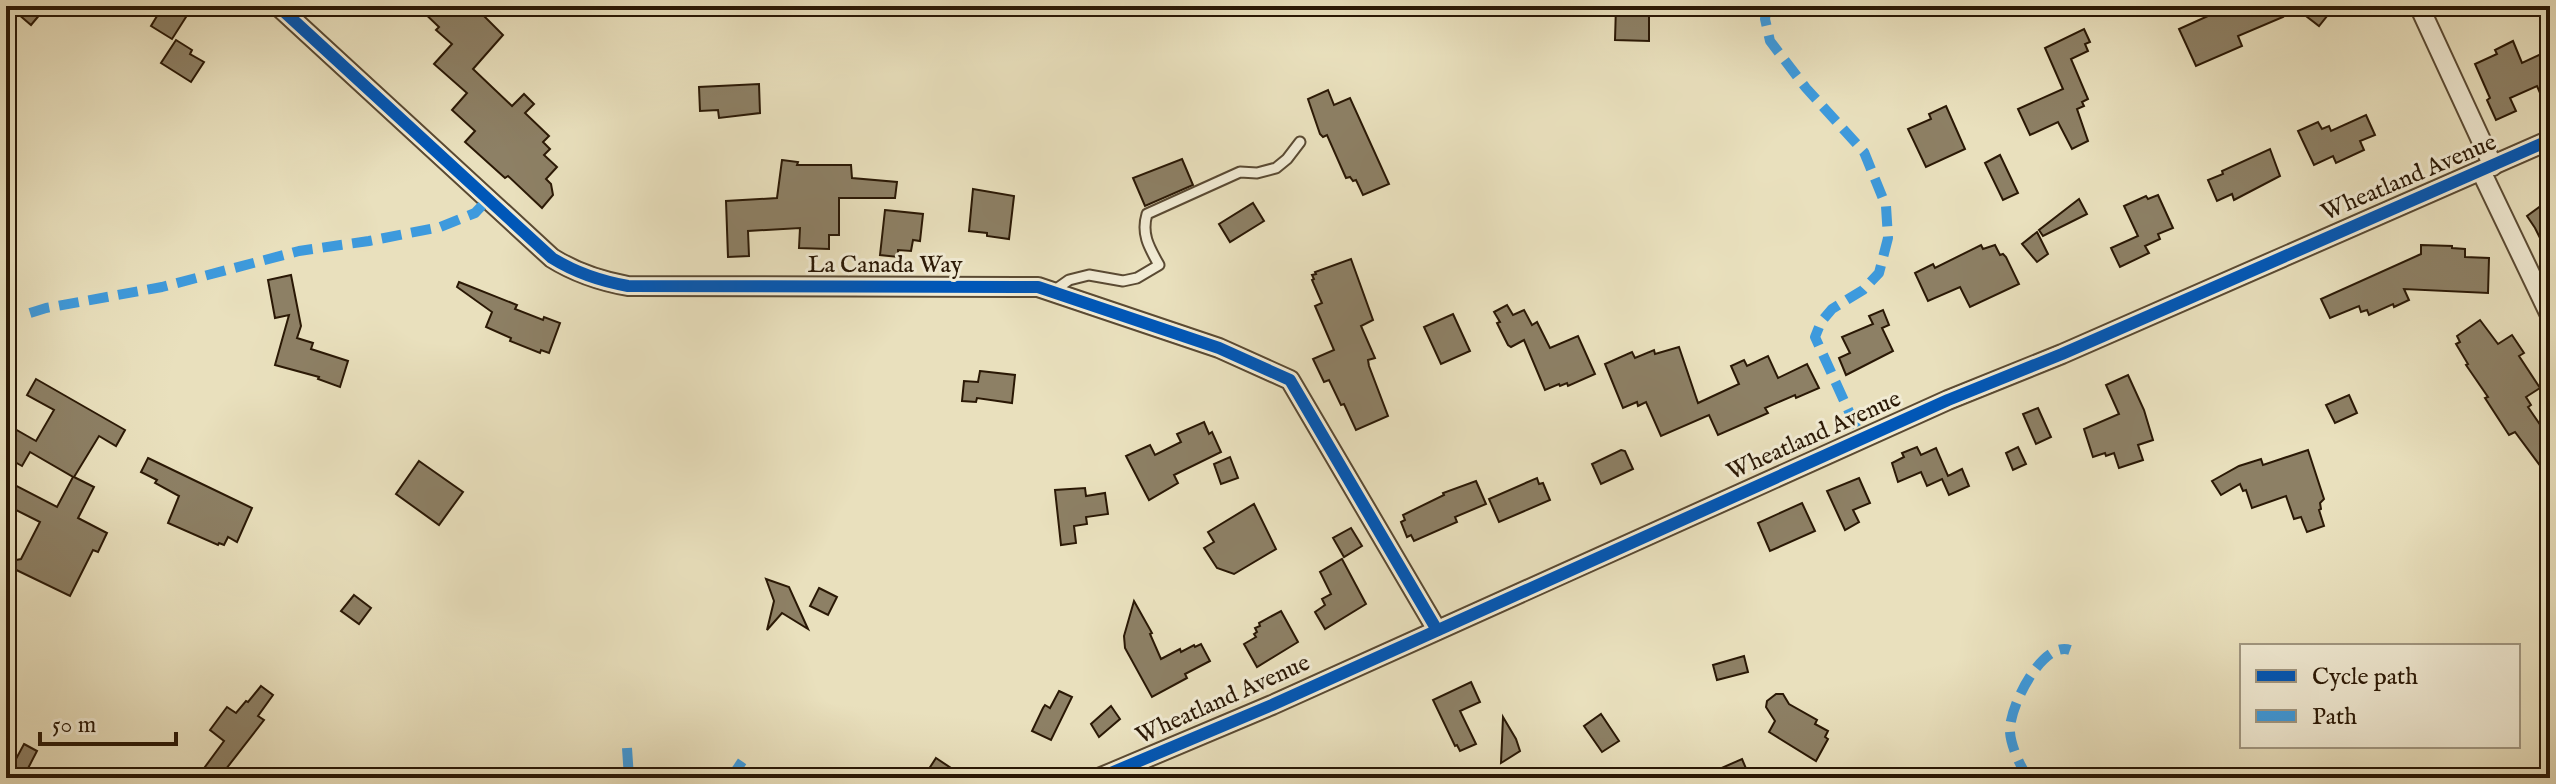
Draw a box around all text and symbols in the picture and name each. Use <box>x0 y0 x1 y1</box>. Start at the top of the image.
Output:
street label: Wheatland Avenue <box>2317 127 2501 229</box>
street label: La Canada Way <box>807 250 963 281</box>
street label: Wheatland Avenue <box>1722 384 1906 488</box>
legend <box>2240 644 2520 748</box>
street label: Wheatland Avenue <box>1131 648 1315 752</box>
text: Cycle path <box>2312 662 2418 693</box>
scale bar <box>40 696 176 746</box>
text: Path <box>2312 702 2357 733</box>
text: 50 m <box>52 710 96 741</box>

